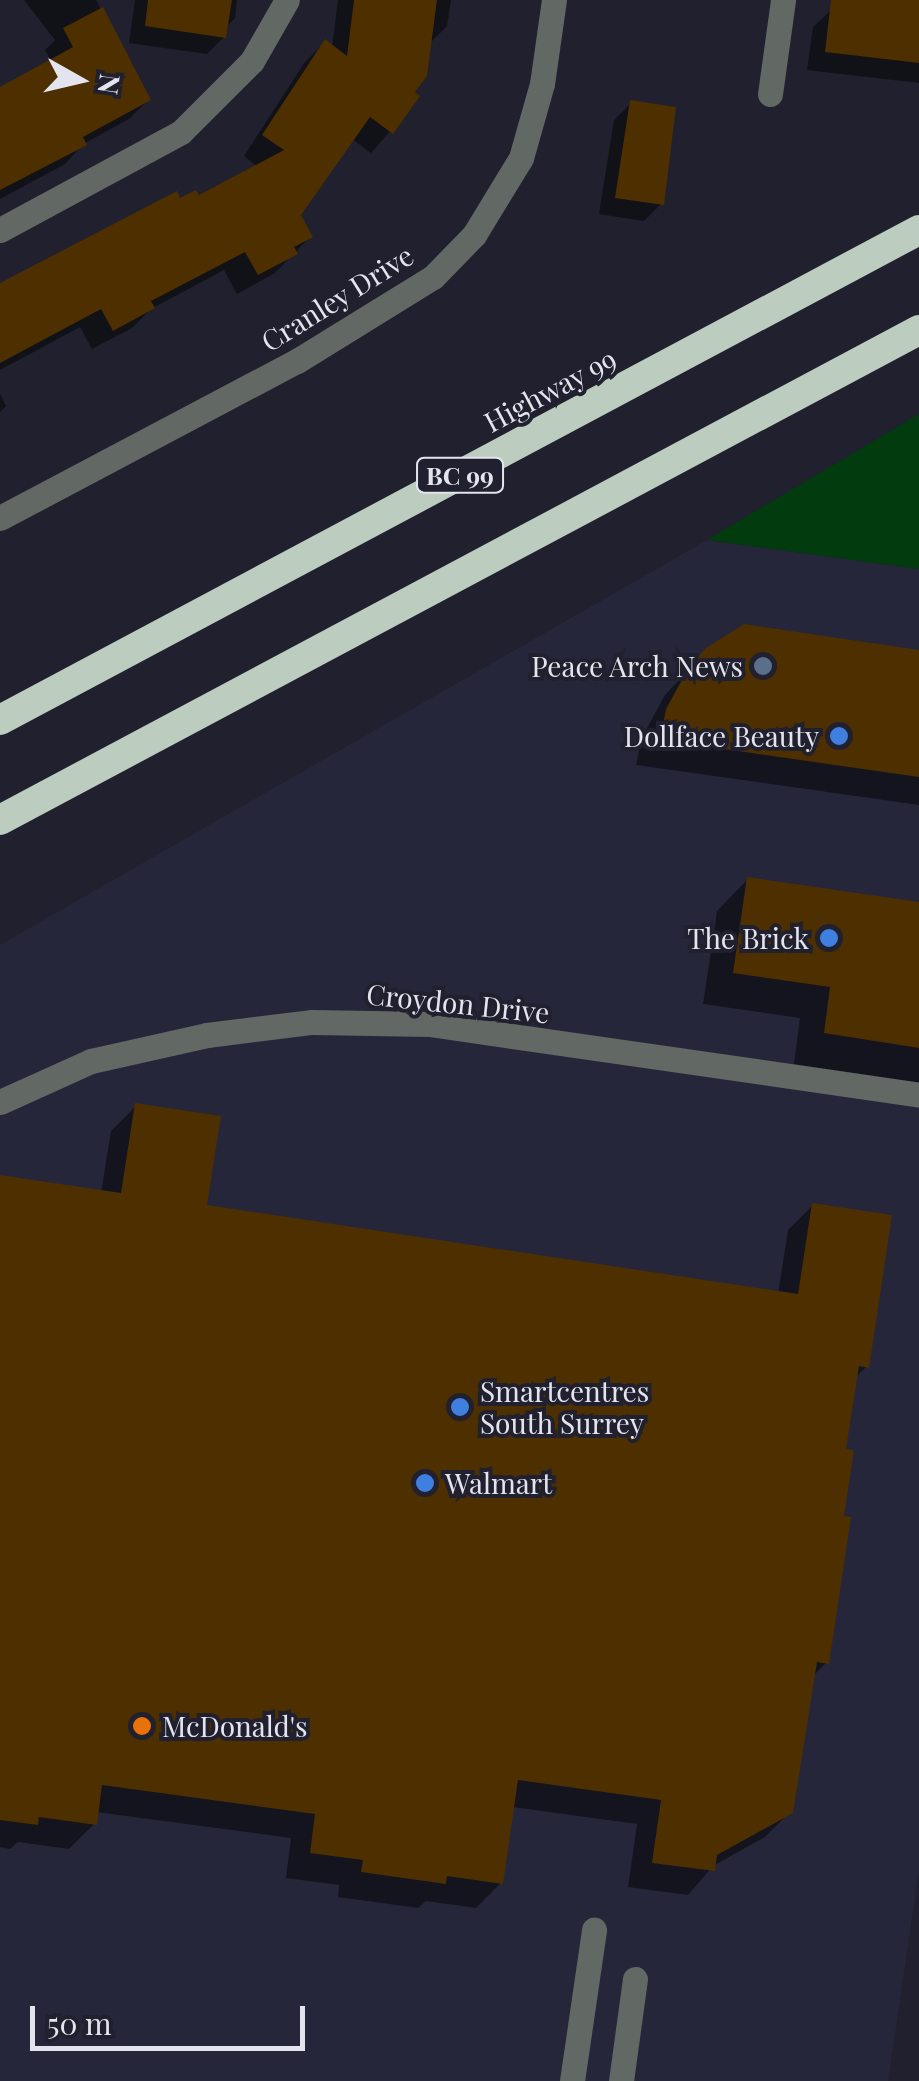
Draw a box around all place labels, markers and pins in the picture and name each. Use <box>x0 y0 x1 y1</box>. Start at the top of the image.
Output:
place label: Peace Arch News <box>530 649 743 683</box>
marker: Peace Arch News <box>752 655 774 677</box>
place label: Dollface Beauty <box>624 719 819 753</box>
marker: Dollface Beauty <box>828 725 850 747</box>
place label: The Brick <box>687 921 809 955</box>
marker: The Brick <box>818 927 840 949</box>
place label: Smartcentres South Surrey <box>480 1374 649 1440</box>
marker: Smartcentres South Surrey <box>449 1396 471 1418</box>
place label: Walmart <box>445 1466 552 1500</box>
marker: Walmart <box>414 1472 436 1494</box>
place label: McDonald's <box>162 1709 308 1743</box>
marker: McDonald's <box>131 1715 153 1737</box>

